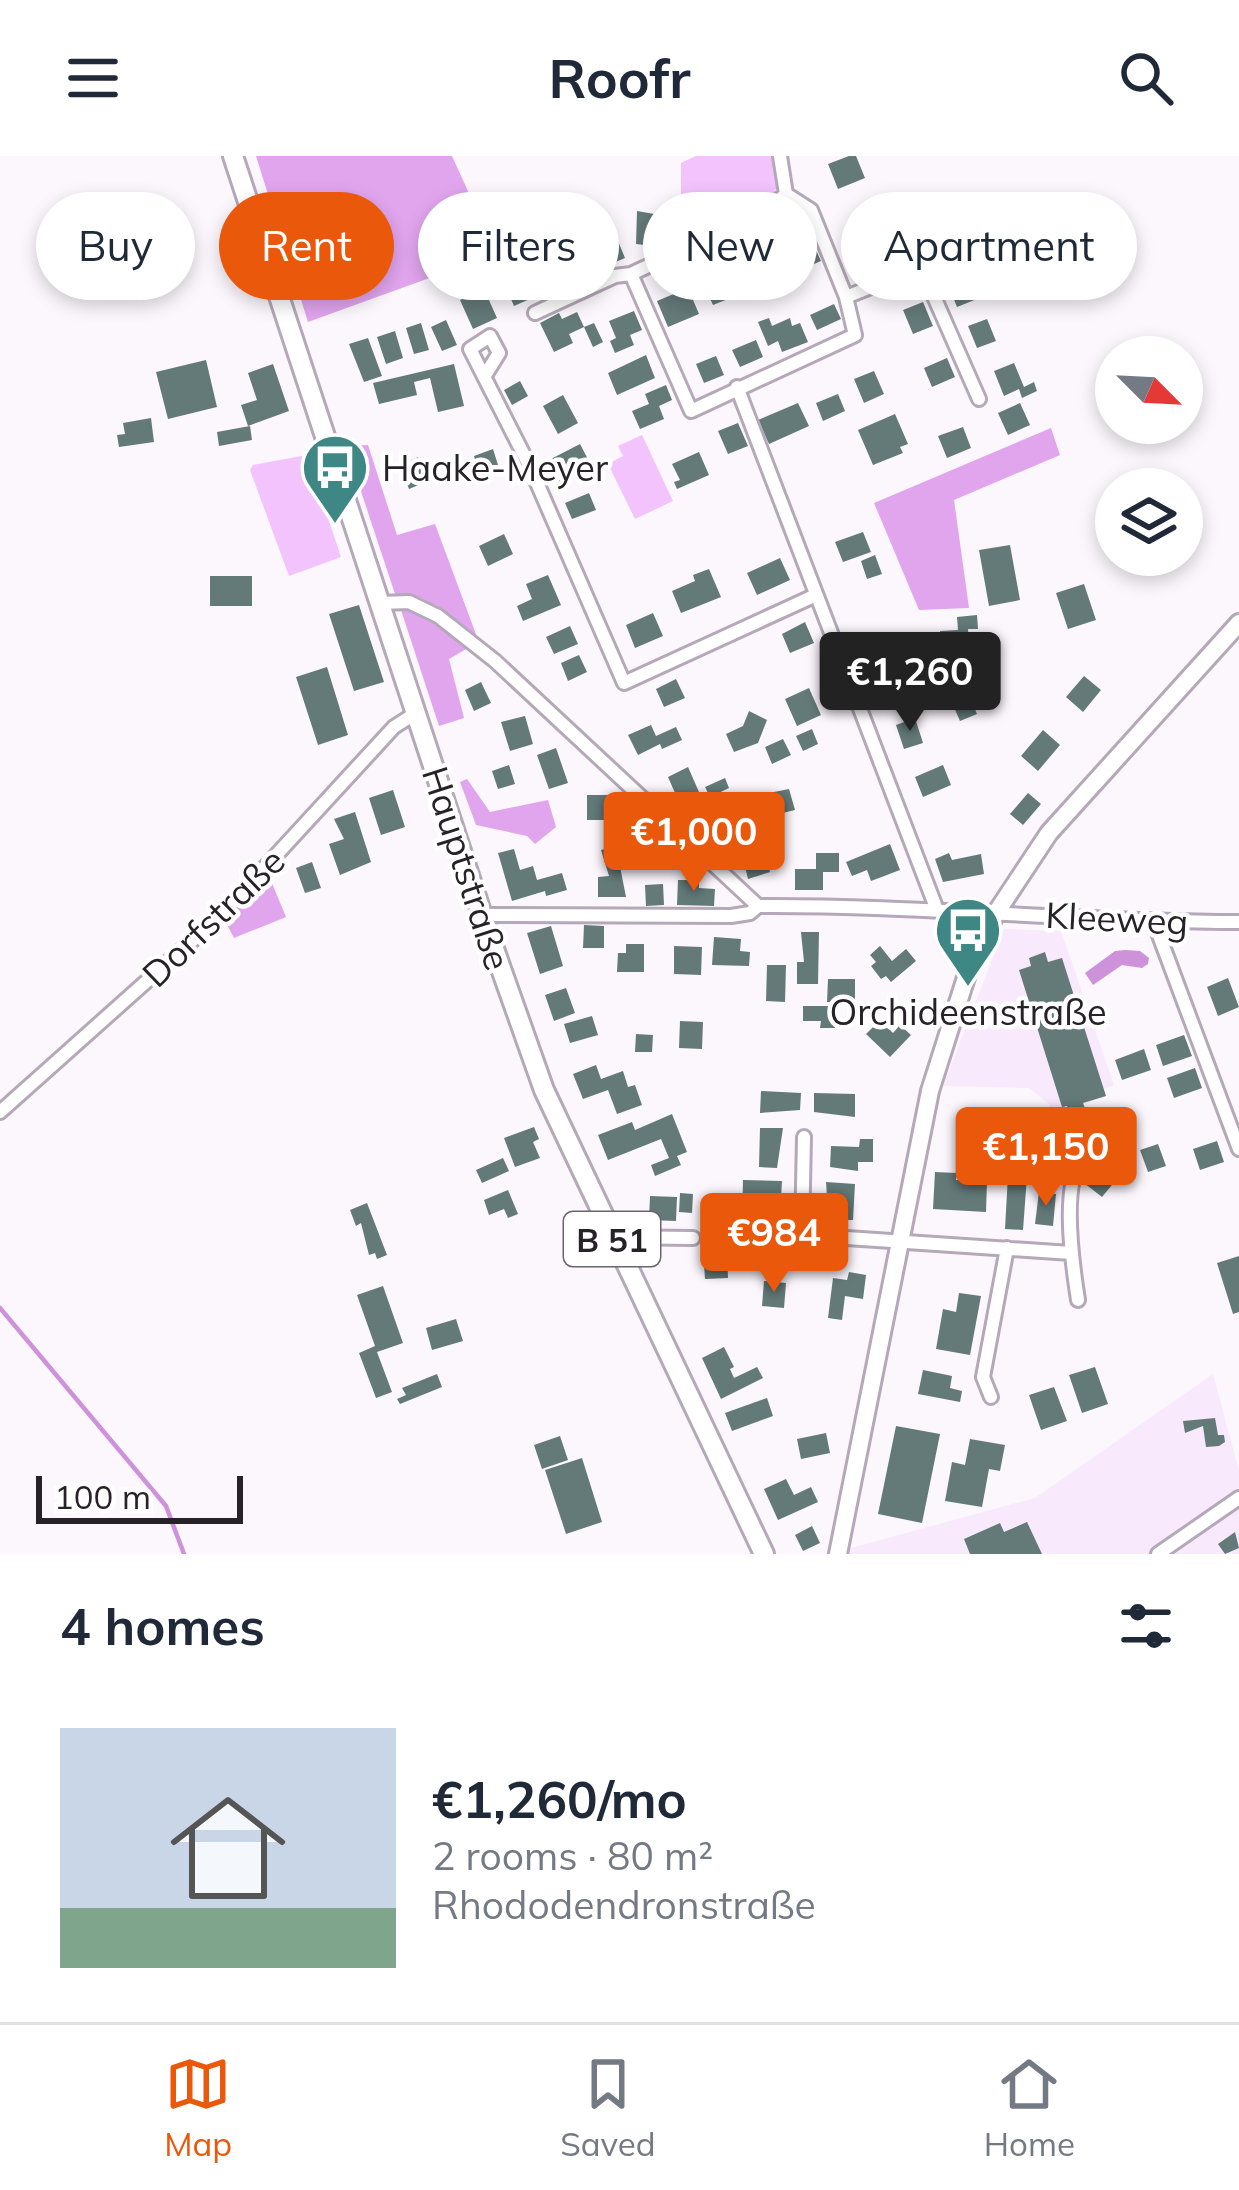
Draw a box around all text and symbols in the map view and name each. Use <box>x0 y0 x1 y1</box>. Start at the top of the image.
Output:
text: Roofr <box>549 44 690 112</box>
icon: menu <box>60 45 126 111</box>
icon: search <box>1113 45 1179 111</box>
chip: Buy <box>36 192 195 300</box>
chip: Rent <box>219 192 394 300</box>
chip: Filters <box>418 192 619 300</box>
chip: New <box>643 192 817 300</box>
chip: Apartment <box>841 192 1137 300</box>
north arrow <box>1095 336 1203 444</box>
map controls <box>1095 336 1203 576</box>
bus stop icon: Haake-Meyer <box>300 432 370 526</box>
place label: Haake-Meyer <box>382 445 608 490</box>
button: layers <box>1095 468 1203 576</box>
pin: €1,260 <box>812 632 1008 734</box>
text: €1,260 <box>847 646 973 695</box>
street label: Hauptstraße <box>413 761 521 975</box>
pin: €1,000 <box>596 792 792 894</box>
text: €1,000 <box>631 806 757 855</box>
street label: Dorfstraße <box>132 838 294 996</box>
street label: Kleeweg <box>1045 892 1189 944</box>
bus stop icon: Orchideenstraße <box>933 895 1003 989</box>
place label: Orchideenstraße <box>829 989 1107 1034</box>
pin: €1,150 <box>948 1107 1144 1209</box>
text: €1,150 <box>983 1121 1109 1170</box>
pin: €984 <box>703 1193 845 1295</box>
text: €984 <box>727 1207 821 1256</box>
road number: B 51 <box>564 1212 660 1266</box>
scale bar <box>36 1470 243 1523</box>
text: 100 m <box>54 1476 151 1517</box>
icon: filters <box>1113 1593 1179 1659</box>
text: 4 homes <box>60 1594 265 1658</box>
text: €1,260/mo <box>432 1767 687 1831</box>
icon: home <box>156 1776 300 1920</box>
text: 2 rooms · 80 m² <box>432 1831 713 1880</box>
text: Rhododendronstraße <box>432 1880 816 1929</box>
tab: Map <box>164 2051 232 2164</box>
tab: Saved <box>560 2051 656 2164</box>
tab: Home <box>984 2051 1075 2164</box>

